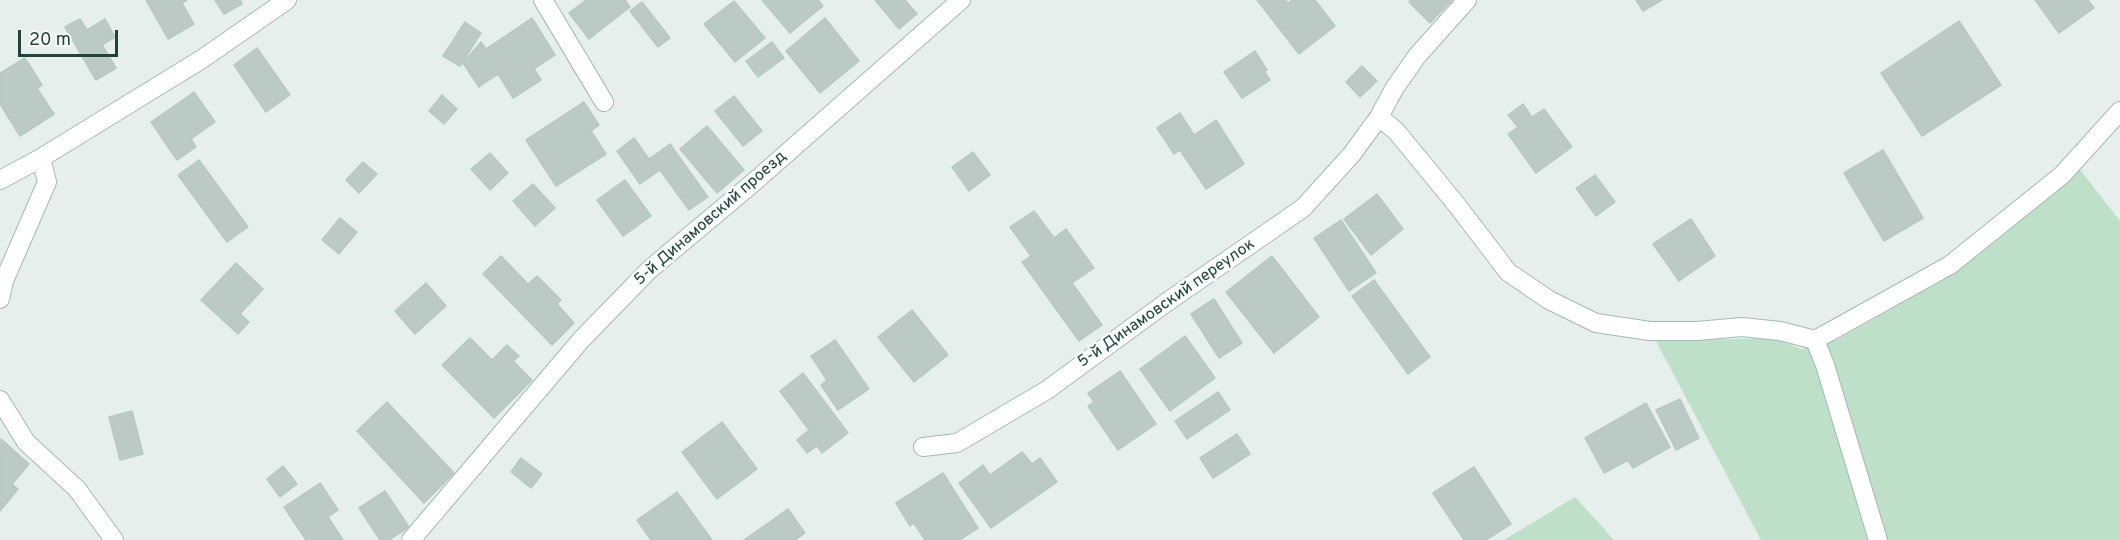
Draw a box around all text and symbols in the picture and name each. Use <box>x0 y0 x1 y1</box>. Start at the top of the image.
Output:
scale bar <box>21 18 122 56</box>
text: 20 m <box>29 29 71 52</box>
street label: 5-й Динамовский проезд <box>631 148 791 290</box>
street label: 5-й Динамовский переулок <box>1075 235 1259 373</box>

